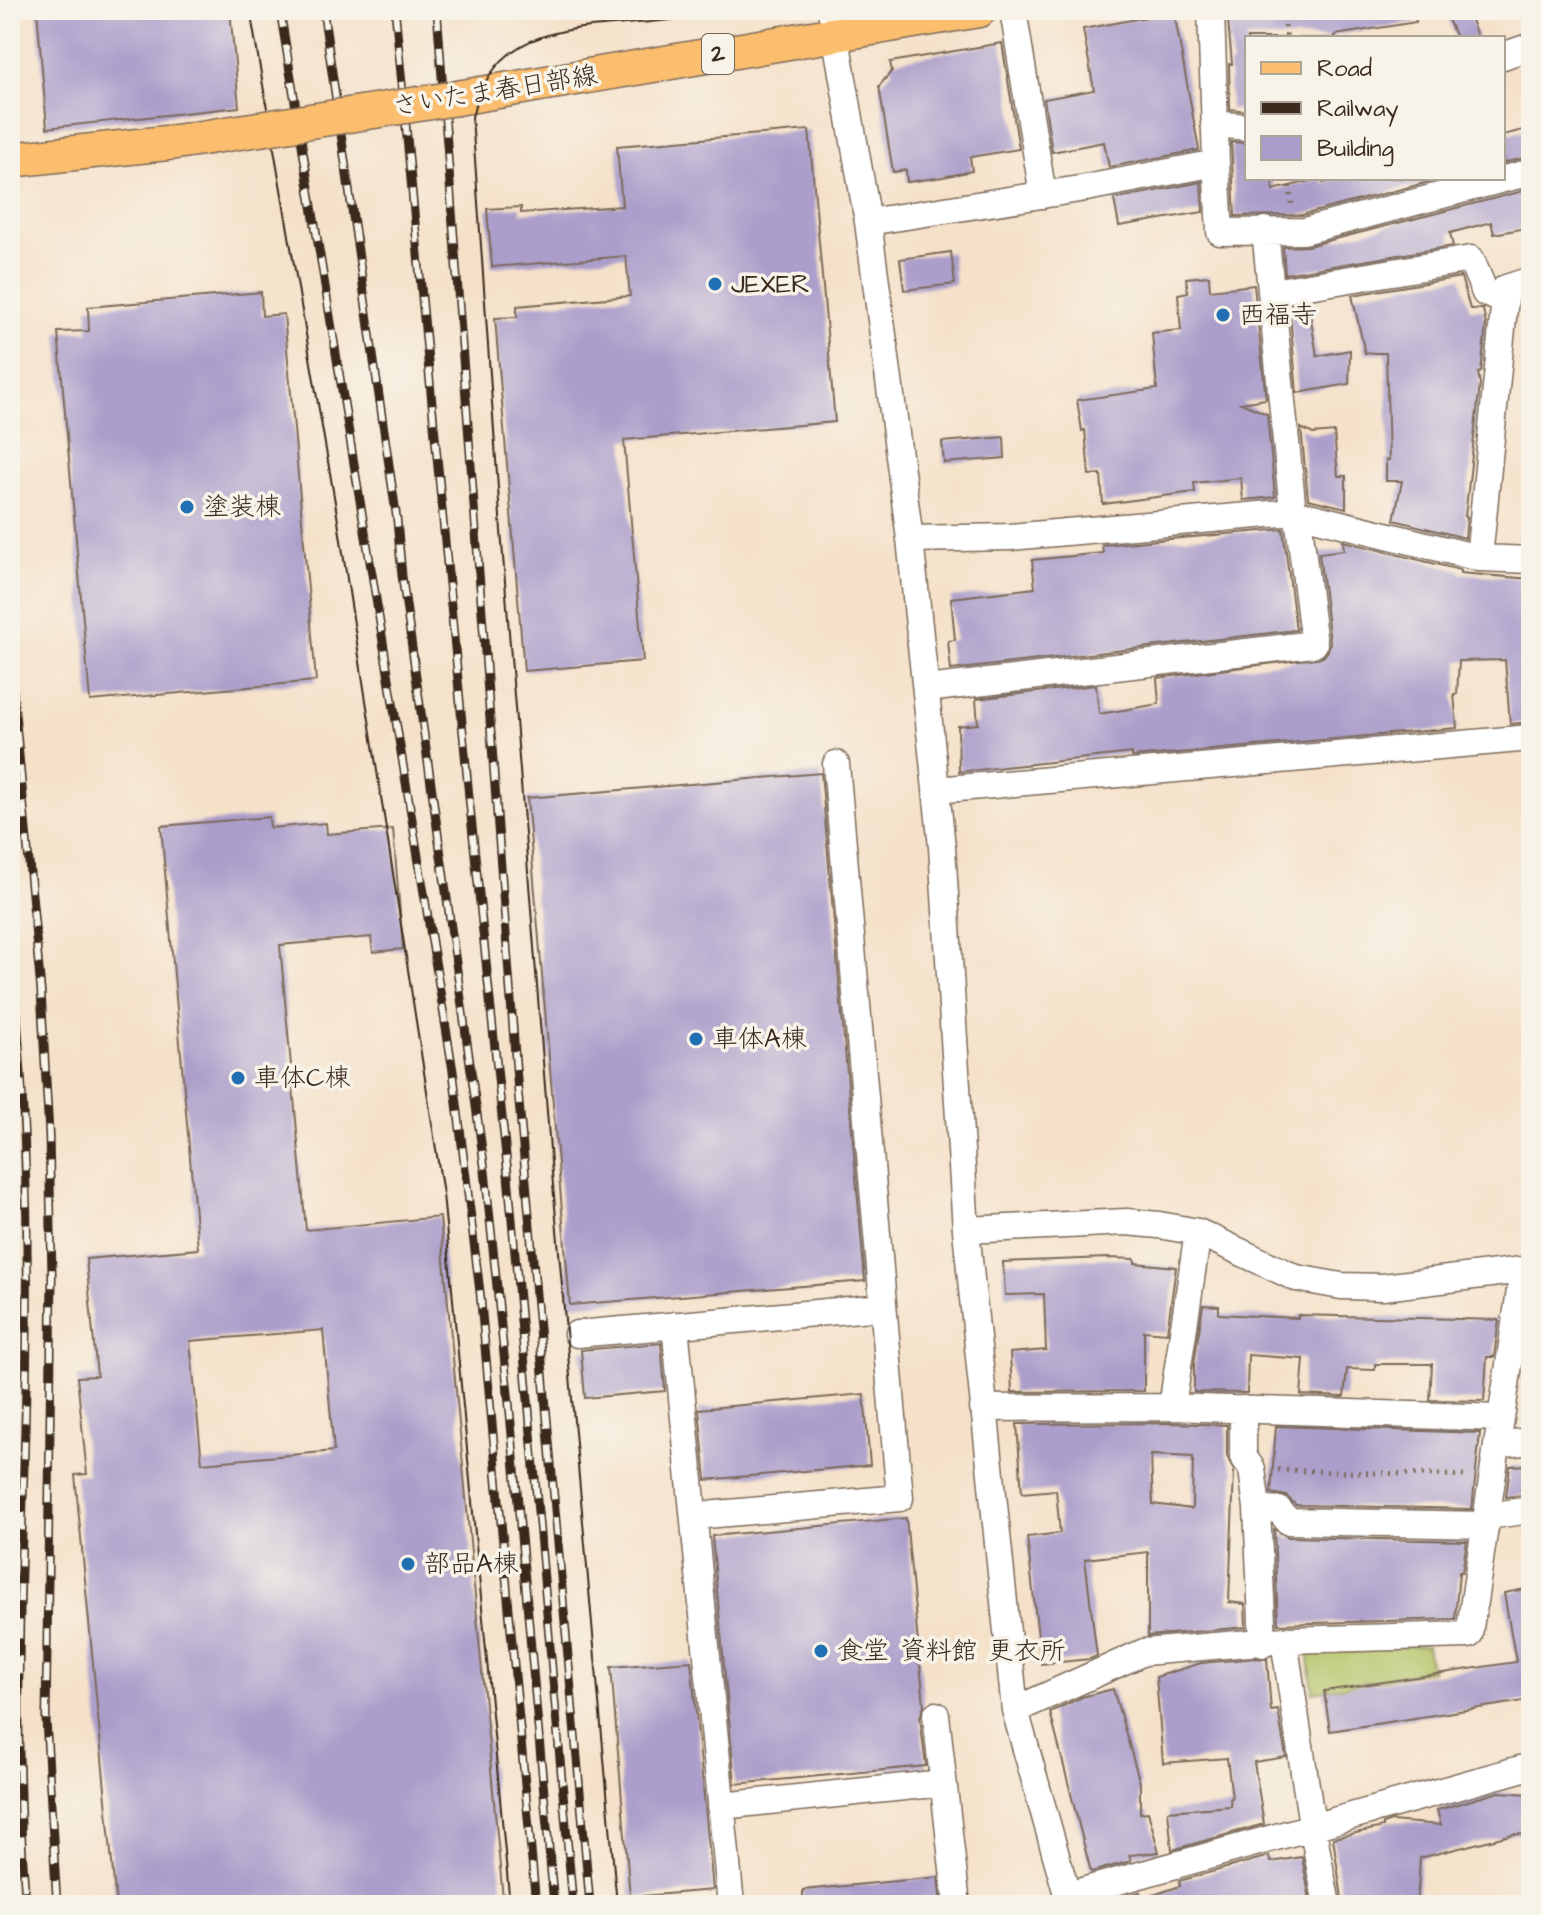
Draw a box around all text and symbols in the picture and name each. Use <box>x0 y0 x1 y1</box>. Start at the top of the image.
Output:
road number: 2 <box>702 34 734 74</box>
legend <box>1245 36 1505 180</box>
text: Road <box>1317 52 1372 86</box>
street label: さいたま春日部線 <box>390 57 600 125</box>
text: Railway <box>1317 92 1399 127</box>
text: Building <box>1317 132 1394 167</box>
place label: JEXER <box>731 266 810 302</box>
marker: JEXER <box>706 275 724 293</box>
place label: 西福寺 <box>1239 297 1317 333</box>
marker: 西福寺 <box>1214 306 1232 324</box>
place label: 塗装棟 <box>203 489 281 525</box>
marker: 塗装棟 <box>178 498 196 516</box>
place label: 車体A棟 <box>712 1021 807 1057</box>
marker: 車体A棟 <box>687 1030 705 1048</box>
place label: 車体C棟 <box>254 1060 350 1096</box>
marker: 車体C棟 <box>229 1069 247 1087</box>
place label: 部品A棟 <box>424 1546 519 1582</box>
marker: 部品A棟 <box>399 1555 417 1573</box>
place label: 食堂 資料館 更衣所 <box>837 1633 1066 1669</box>
marker: 食堂 資料館 更衣所 <box>812 1642 830 1660</box>

